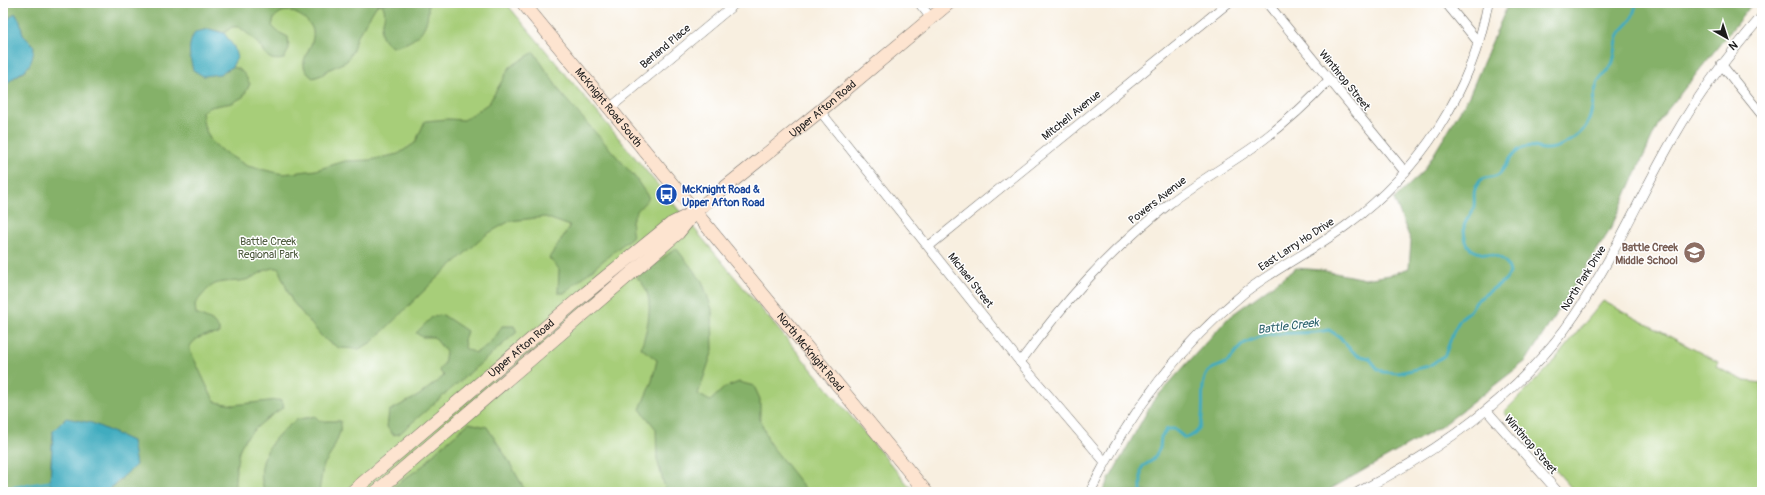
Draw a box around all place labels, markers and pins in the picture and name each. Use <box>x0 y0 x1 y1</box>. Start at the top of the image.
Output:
bus stop icon: McKnight Road & Upper Afton Road <box>654 182 680 208</box>
place label: McKnight Road & Upper Afton Road <box>682 183 765 209</box>
school or university icon: Battle Creek Middle School <box>1681 240 1707 266</box>
place label: Battle Creek Middle School <box>1615 241 1678 267</box>

